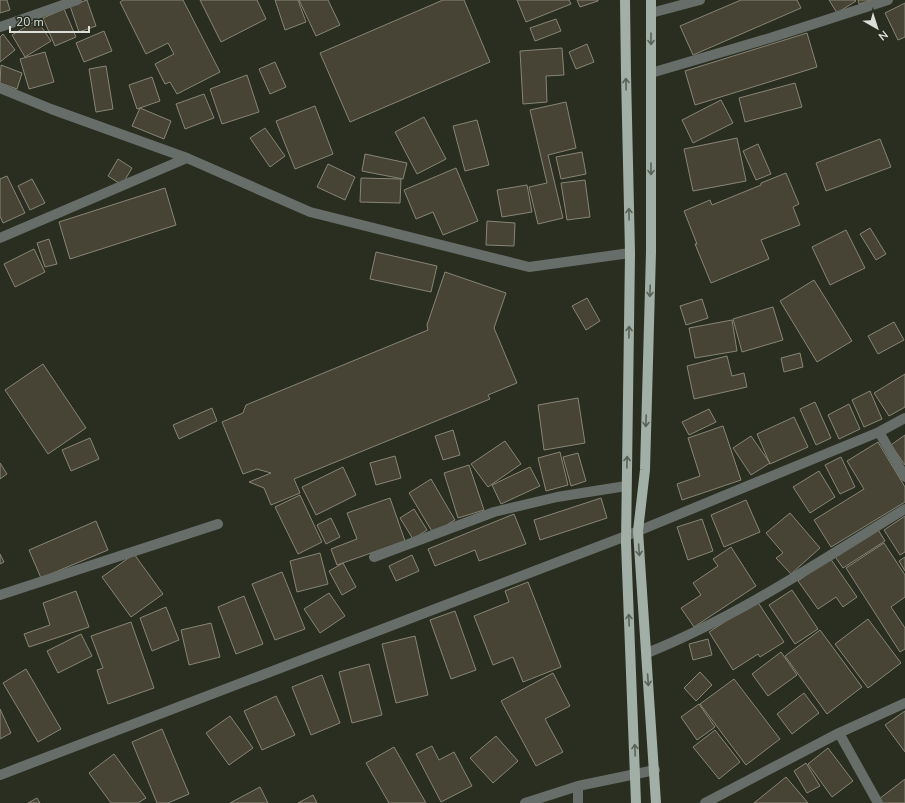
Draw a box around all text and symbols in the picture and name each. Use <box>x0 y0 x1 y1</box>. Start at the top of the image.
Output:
scale bar <box>10 8 89 34</box>
north arrow <box>857 8 897 48</box>
text: 20 m <box>16 14 44 30</box>
text: N <box>875 27 891 44</box>
one-way arrow <box>647 32 655 45</box>
one-way arrow <box>622 78 630 91</box>
one-way arrow <box>647 162 655 175</box>
one-way arrow <box>625 208 633 221</box>
one-way arrow <box>646 284 654 297</box>
one-way arrow <box>625 326 633 339</box>
one-way arrow <box>642 414 650 427</box>
one-way arrow <box>623 456 631 469</box>
one-way arrow <box>636 543 643 556</box>
one-way arrow <box>625 614 633 627</box>
one-way arrow <box>645 673 652 686</box>
one-way arrow <box>631 744 638 757</box>

